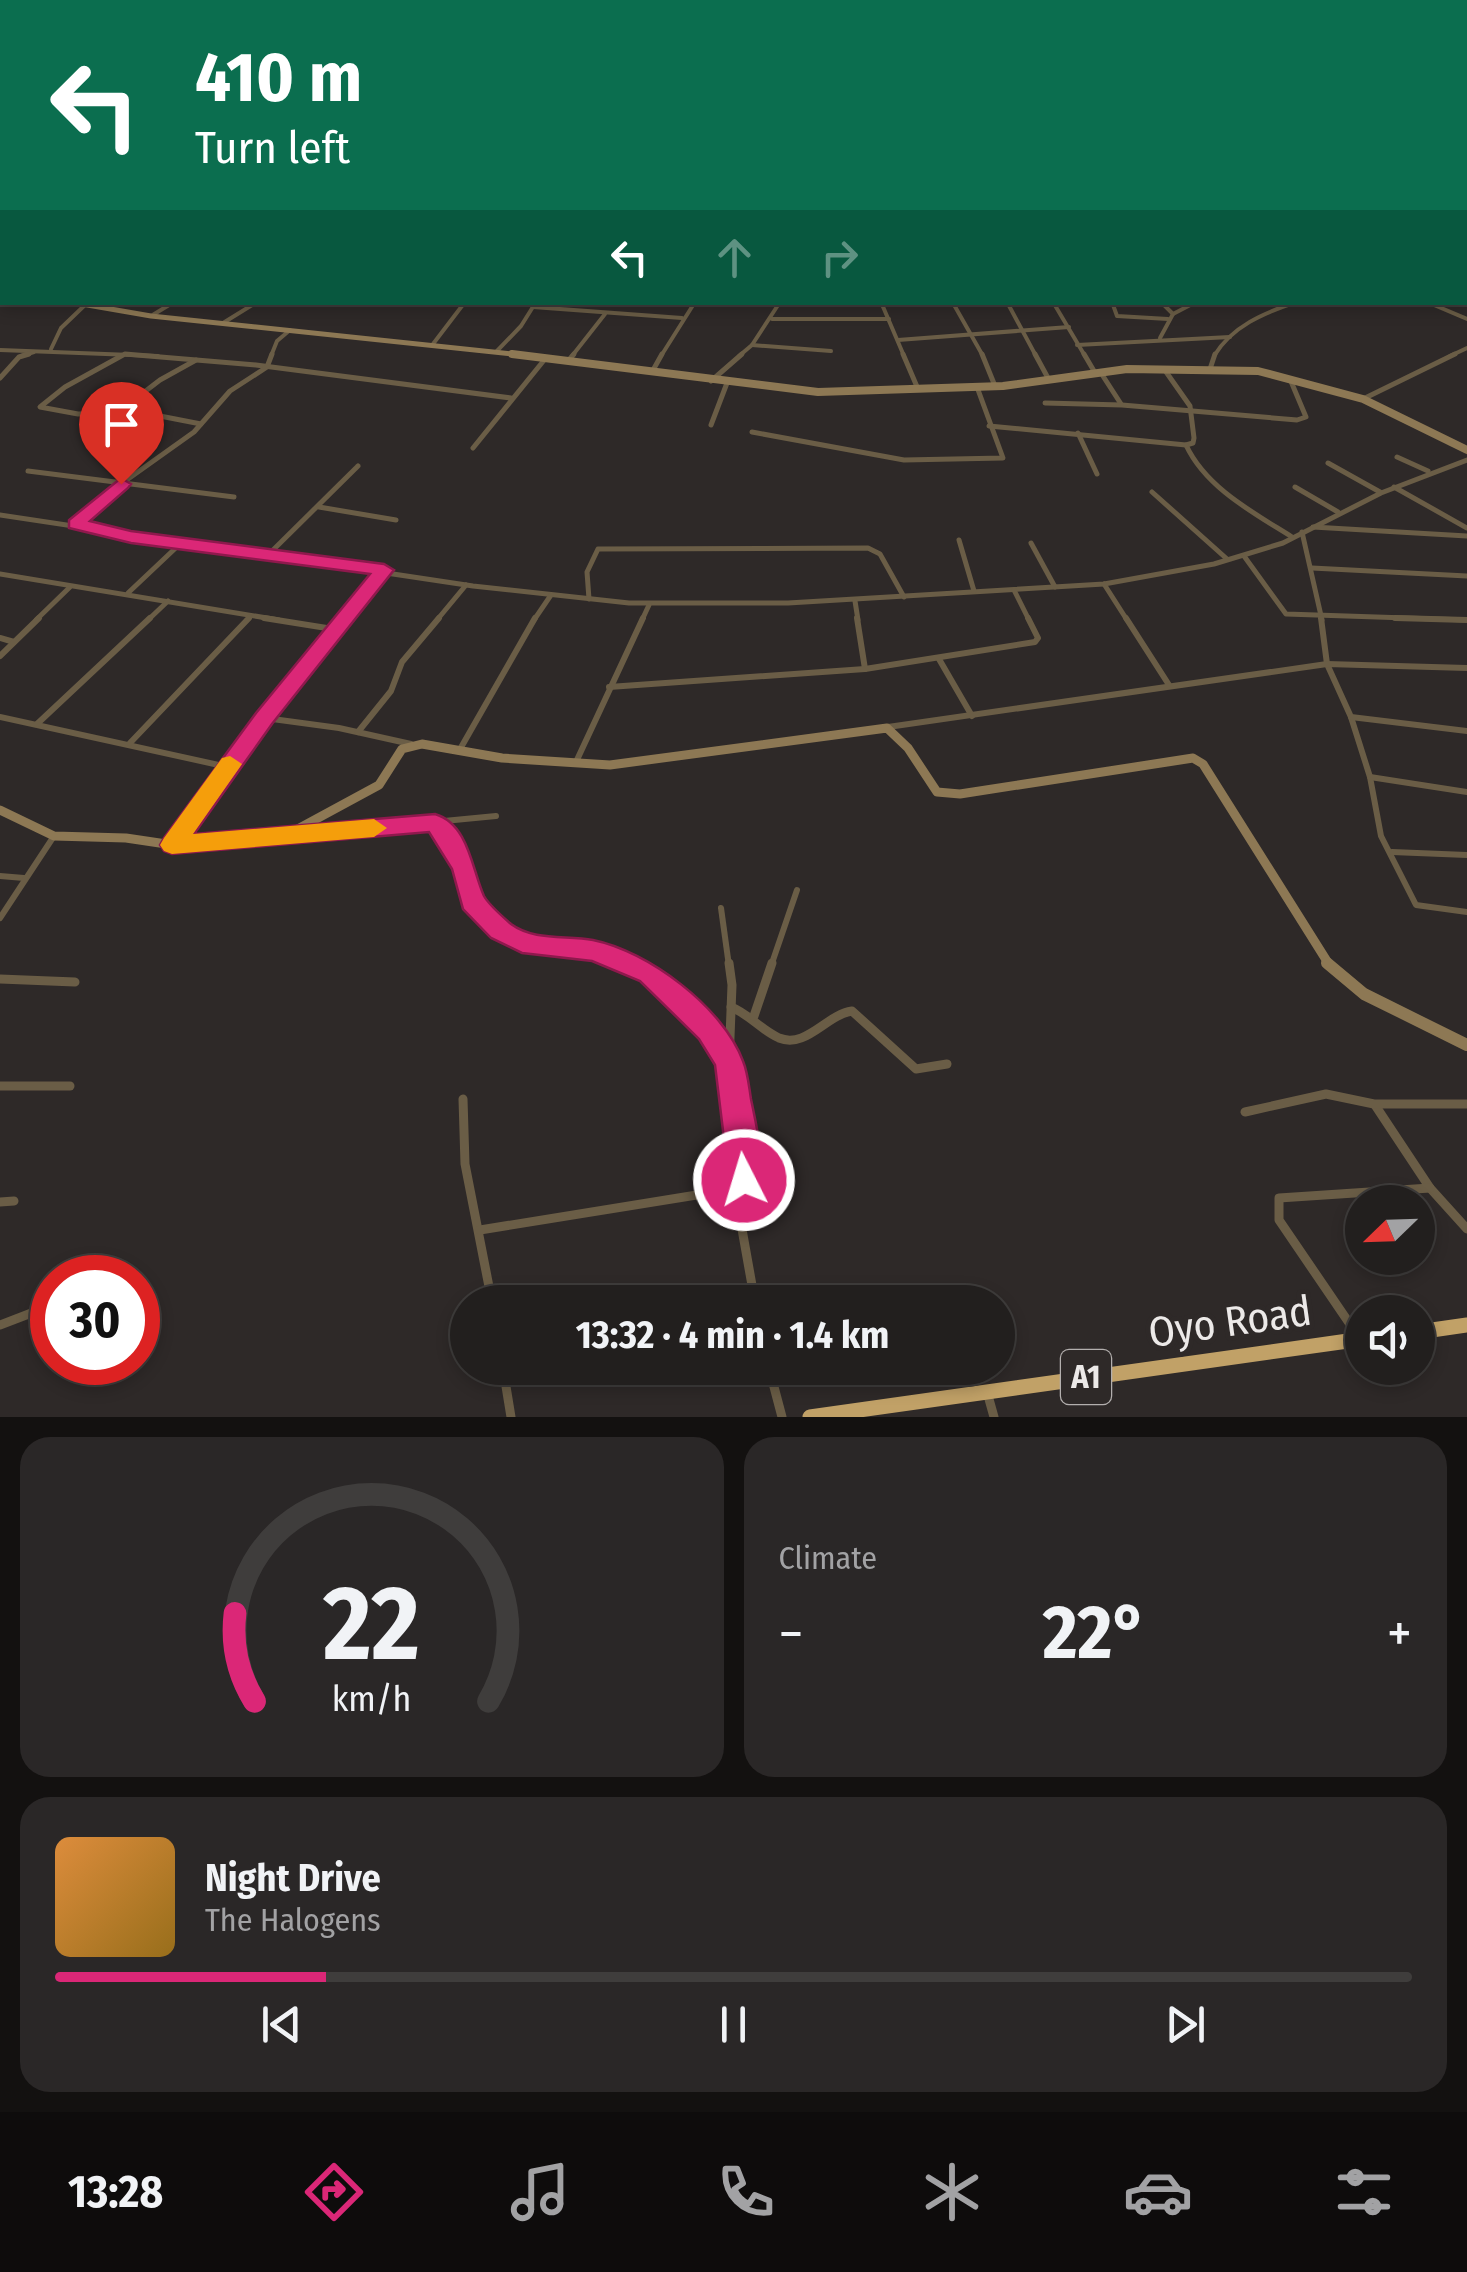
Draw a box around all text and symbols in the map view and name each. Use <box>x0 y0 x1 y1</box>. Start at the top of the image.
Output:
text: 410 m <box>195 36 362 120</box>
icon: left <box>30 40 160 170</box>
text: Turn left <box>195 121 350 175</box>
icon: left <box>602 230 657 285</box>
icon: ahead <box>707 230 762 285</box>
icon: right <box>812 230 867 285</box>
pin <box>79 382 164 485</box>
icon: arrive <box>94 397 149 452</box>
position arrow <box>692 1128 796 1232</box>
north arrow <box>1345 1185 1435 1275</box>
map controls <box>1345 1185 1435 1385</box>
speed limit sign: 30 <box>30 1255 160 1385</box>
street label: Oyo Road <box>1145 1286 1315 1358</box>
button: sound <box>1345 1295 1435 1385</box>
text: 13:32 · 4 min · 1.4 km <box>576 1312 889 1358</box>
road number: A1 <box>1061 1350 1111 1404</box>
text: Climate <box>779 1539 877 1577</box>
text: 22 <box>323 1562 420 1687</box>
text: 22° <box>1043 1588 1147 1678</box>
text: − <box>779 1601 803 1667</box>
text: + <box>1387 1601 1412 1667</box>
text: km/h <box>332 1678 412 1720</box>
text: Night Drive <box>205 1855 381 1901</box>
text: The Halogens <box>205 1901 381 1939</box>
icon: previous <box>254 1997 309 2052</box>
icon: pause <box>706 1997 761 2052</box>
icon: next <box>1158 1997 1213 2052</box>
icon: directions <box>299 2157 369 2227</box>
icon: music <box>505 2157 575 2227</box>
icon: phone <box>711 2157 781 2227</box>
icon: climate <box>917 2157 987 2227</box>
icon: car <box>1123 2157 1193 2227</box>
icon: filters <box>1329 2157 1399 2227</box>
text: 13:28 <box>68 2165 163 2219</box>

